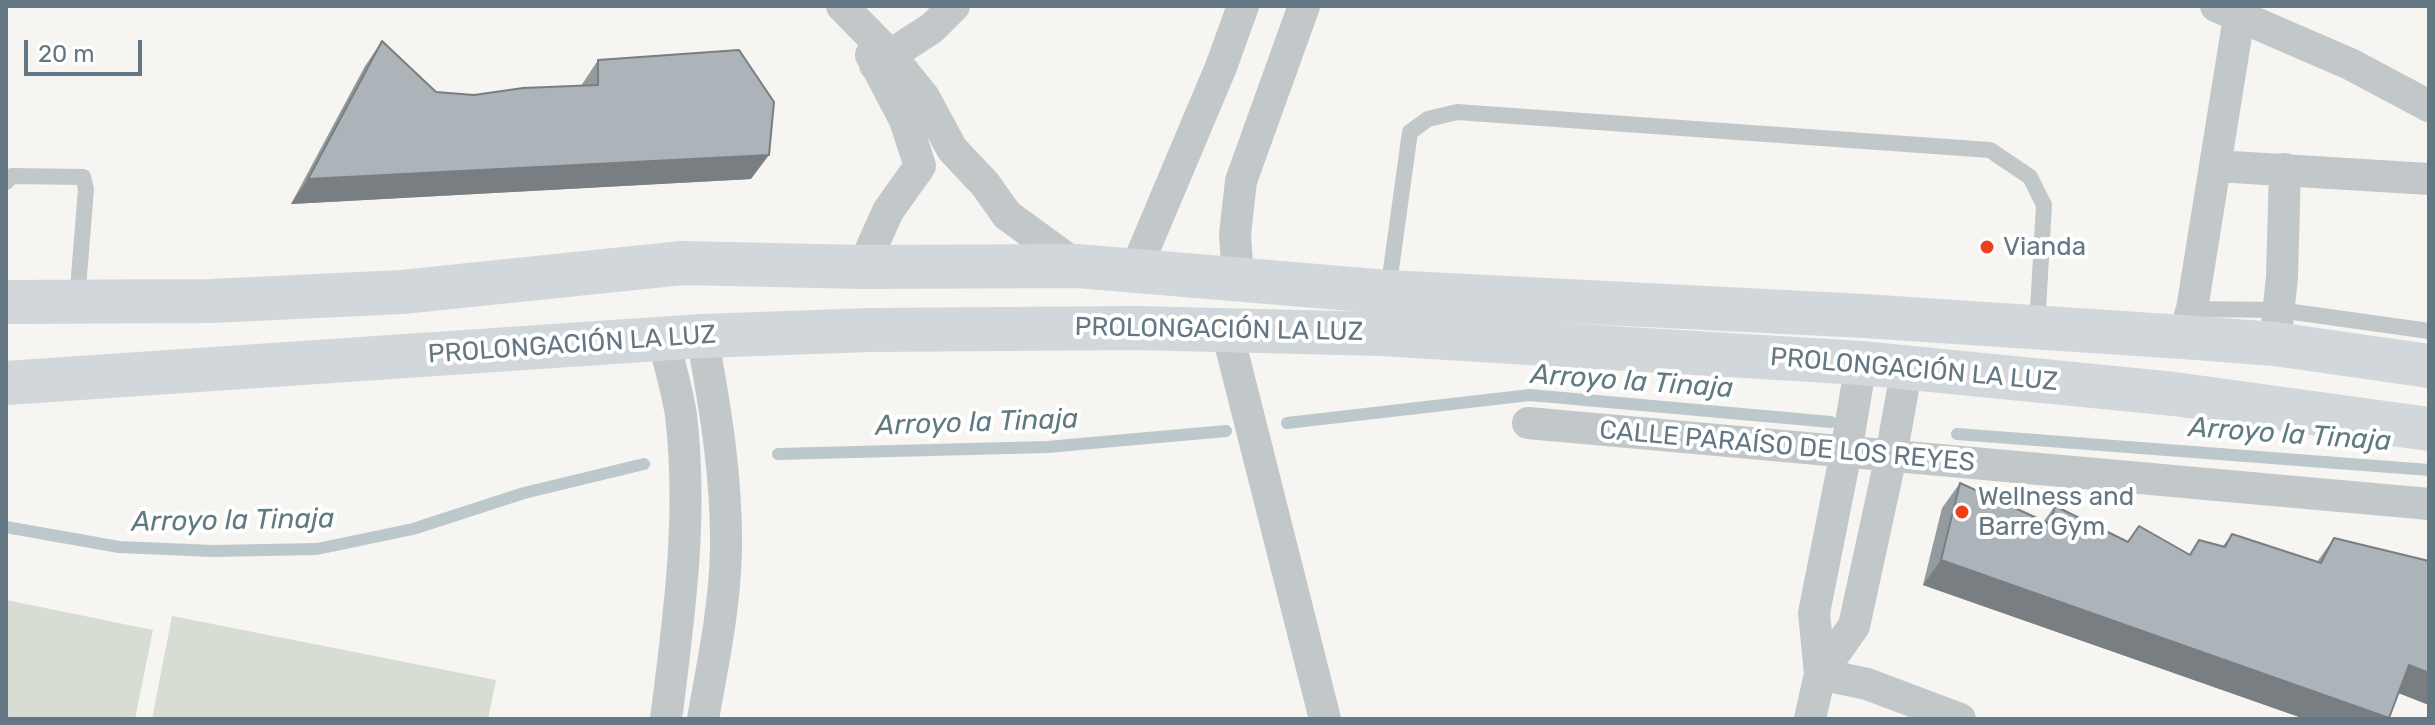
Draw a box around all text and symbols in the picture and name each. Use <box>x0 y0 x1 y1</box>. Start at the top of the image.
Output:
scale bar <box>28 24 146 74</box>
text: 20 m <box>38 40 95 68</box>
place label: Vianda <box>2003 231 2086 263</box>
marker: Vianda <box>1978 238 1996 256</box>
street label: PROLONGACIÓN LA LUZ <box>1074 312 1364 348</box>
street label: PROLONGACIÓN LA LUZ <box>427 319 717 371</box>
street label: PROLONGACIÓN LA LUZ <box>1769 342 2059 398</box>
water label: Arroyo la Tinaja <box>1530 358 1734 406</box>
water label: Arroyo la Tinaja <box>875 403 1079 443</box>
water label: Arroyo la Tinaja <box>2188 411 2392 459</box>
street label: CALLE PARAÍSO DE LOS REYES <box>1598 415 1976 479</box>
place label: Wellness and Barre Gym <box>1978 481 2134 542</box>
water label: Arroyo la Tinaja <box>131 502 335 540</box>
marker: Wellness and Barre Gym <box>1953 503 1971 521</box>

